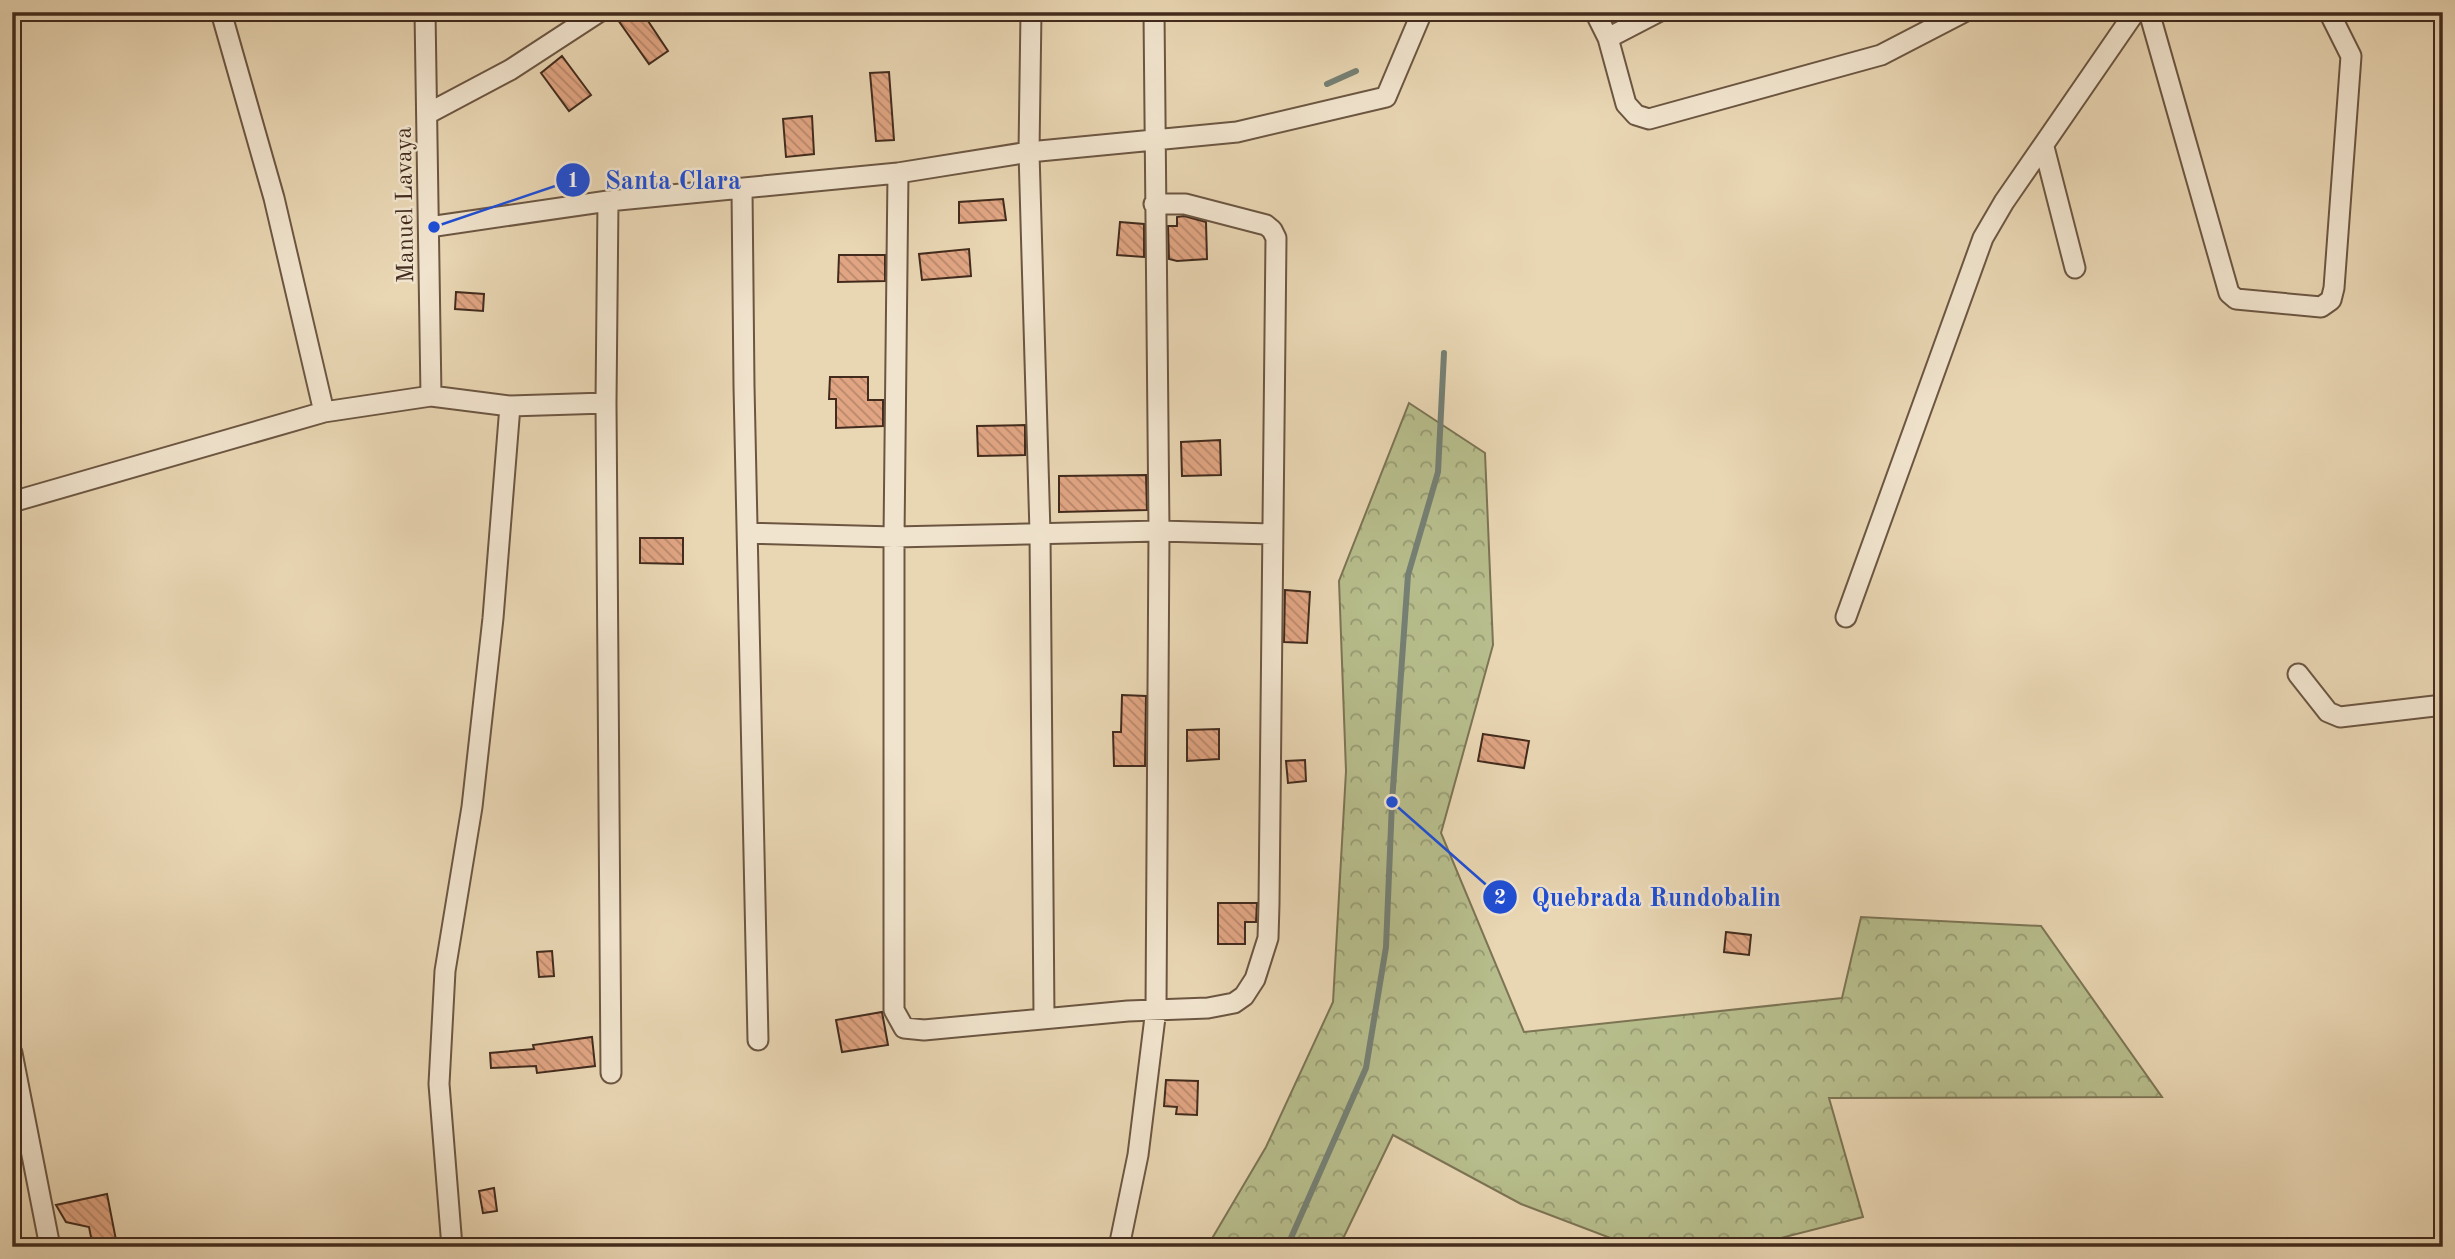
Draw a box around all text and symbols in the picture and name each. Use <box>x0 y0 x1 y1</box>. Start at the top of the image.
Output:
street label: Manuel Lavaya <box>393 126 419 283</box>
callout: Santa Clara <box>555 156 755 203</box>
text: Santa Clara <box>605 169 741 195</box>
text: 1 <box>567 171 579 192</box>
callout: Quebrada Rundobalin <box>1483 874 1795 921</box>
text: Quebrada Rundobalin <box>1531 886 1781 912</box>
text: 2 <box>1494 888 1506 909</box>

